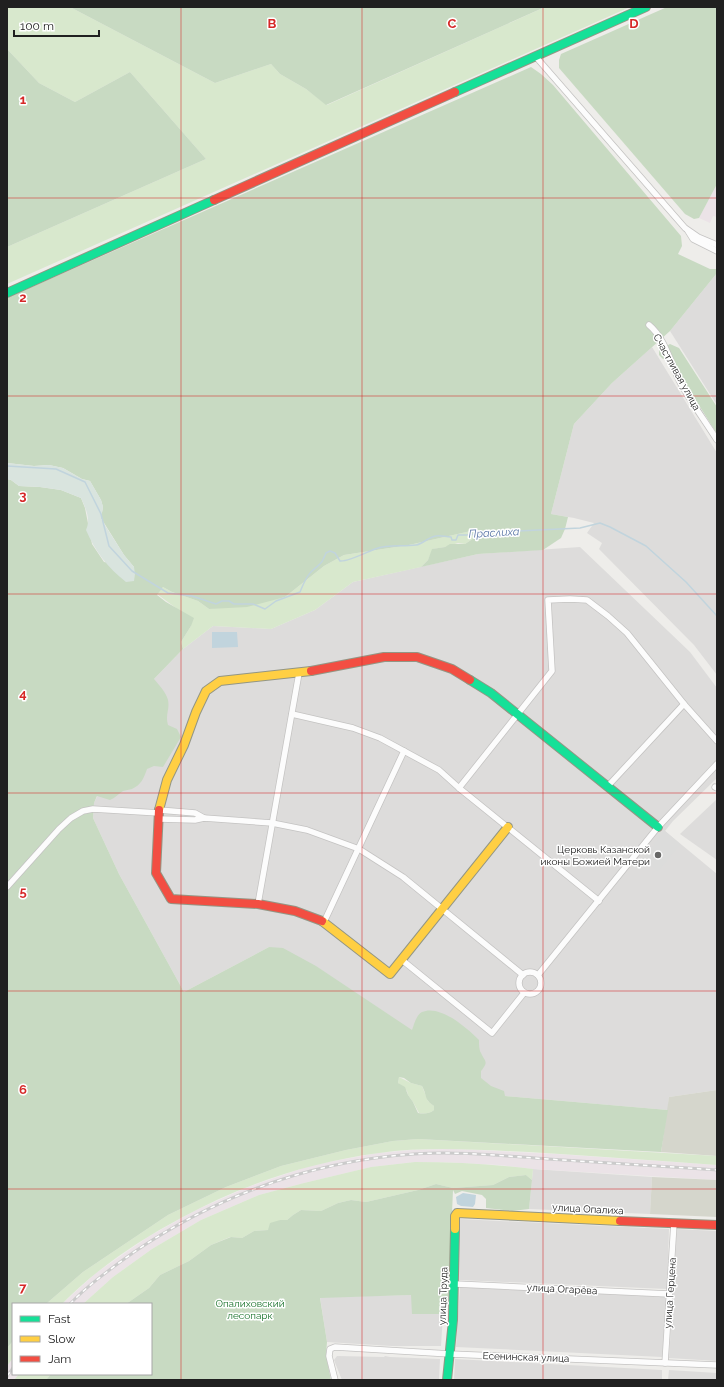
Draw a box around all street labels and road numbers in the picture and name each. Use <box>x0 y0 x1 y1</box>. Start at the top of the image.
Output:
street label: Счастливая улица <box>651 332 703 412</box>
street label: улица Опалиха <box>552 1202 624 1216</box>
street label: улица Герцена <box>662 1257 678 1329</box>
street label: улица Труда <box>436 1267 450 1325</box>
street label: улица Огарёва <box>526 1282 598 1296</box>
street label: Есенинская улица <box>482 1350 570 1364</box>

